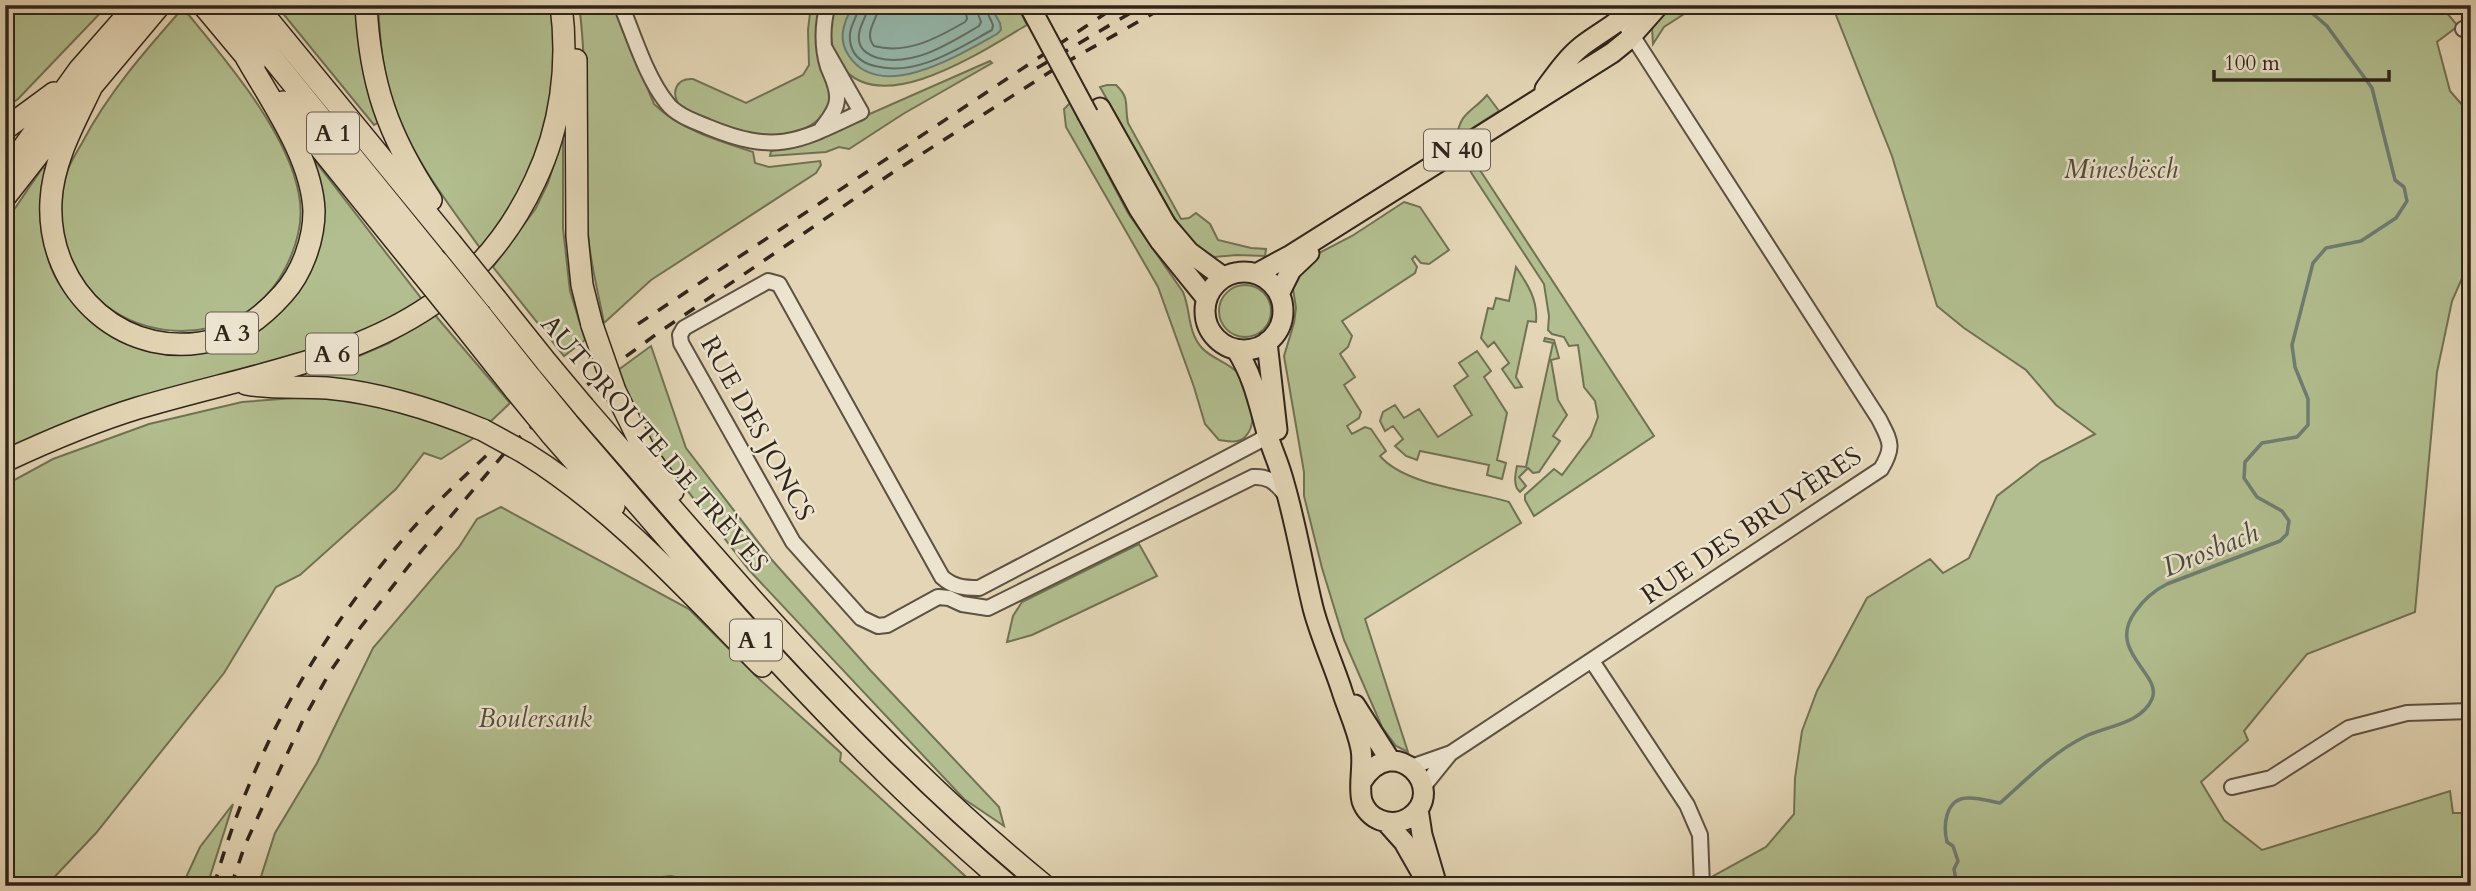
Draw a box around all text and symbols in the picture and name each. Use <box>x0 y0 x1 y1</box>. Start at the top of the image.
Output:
scale bar <box>2214 38 2388 82</box>
text: 100 m <box>2224 49 2280 78</box>
road number: A 1 <box>307 113 359 154</box>
road number: N 40 <box>1424 130 1490 170</box>
park label: Minesbësch <box>2064 152 2178 187</box>
street label: AUTOROUTE DE TRÈVES <box>533 307 776 580</box>
road number: A 3 <box>206 312 258 354</box>
street label: RUE DES JONCS <box>692 330 823 527</box>
road number: A 6 <box>306 334 358 374</box>
street label: RUE DES BRUYÈRES <box>1634 439 1868 612</box>
water label: Drosbach <box>2157 513 2264 586</box>
road number: A 1 <box>730 620 782 660</box>
park label: Boulersank <box>478 701 592 736</box>

